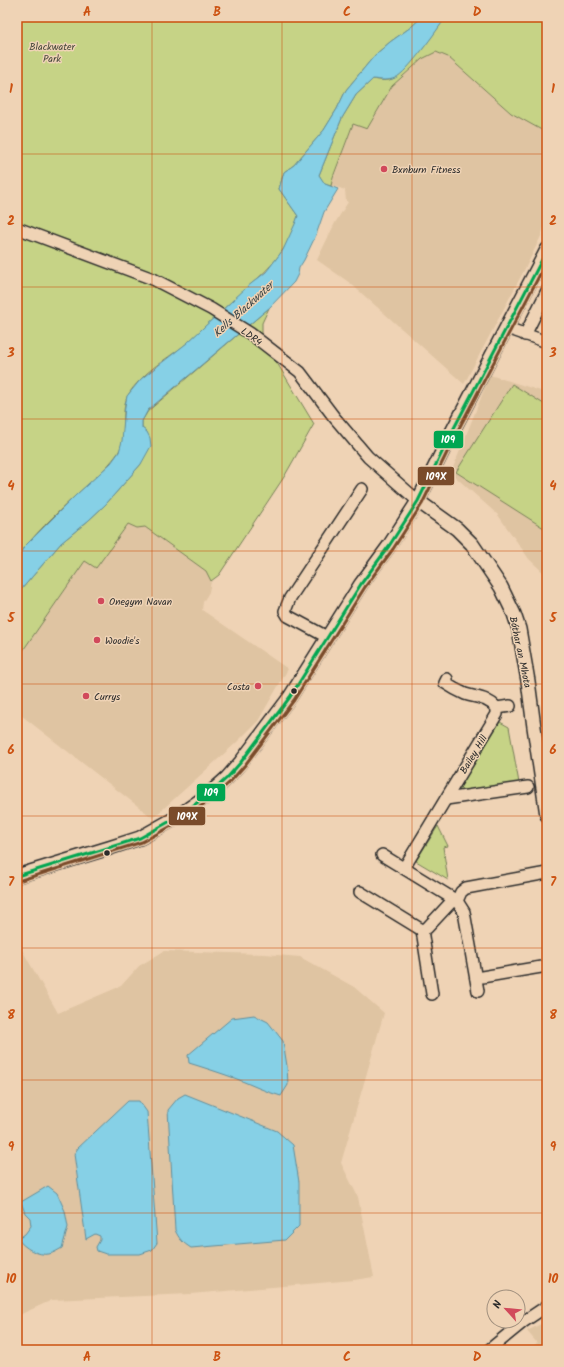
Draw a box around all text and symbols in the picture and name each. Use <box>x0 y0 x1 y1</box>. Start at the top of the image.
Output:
text: A <box>83 2 91 23</box>
text: B <box>213 2 221 23</box>
text: C <box>343 2 351 23</box>
text: D <box>473 2 482 23</box>
park label: Blackwater Park <box>29 39 76 67</box>
text: 1 <box>9 79 13 100</box>
text: 1 <box>551 79 555 100</box>
place label: Bxnburn Fitness <box>392 162 461 178</box>
marker: Bxnburn Fitness <box>379 164 389 174</box>
text: 2 <box>7 211 15 232</box>
text: 2 <box>549 211 557 232</box>
water label: Kells Blackwater <box>209 276 280 342</box>
street label: LDR4 <box>237 324 266 350</box>
text: 3 <box>6 343 15 364</box>
text: 3 <box>548 343 557 364</box>
line badge: 109 <box>433 430 464 449</box>
text: 109 <box>441 431 456 449</box>
line badge: 109X <box>417 466 455 486</box>
text: 109X <box>426 468 447 486</box>
text: 4 <box>7 476 15 497</box>
text: 4 <box>549 476 557 497</box>
place label: Onegym Navan <box>109 594 172 610</box>
marker: Onegym Navan <box>96 596 106 606</box>
text: 5 <box>7 608 16 629</box>
text: 5 <box>549 608 558 629</box>
street label: Bóthar an Mhota <box>505 615 535 690</box>
place label: Woodie's <box>105 633 140 649</box>
marker: Woodie's <box>92 635 102 645</box>
place label: Costa <box>227 679 250 695</box>
marker: Costa <box>253 681 263 691</box>
unlabelled marker <box>289 686 299 696</box>
place label: Currys <box>94 689 121 705</box>
marker: Currys <box>81 691 91 701</box>
street label: Bailey Hill <box>456 731 492 777</box>
text: 6 <box>7 740 15 761</box>
text: 6 <box>549 740 557 761</box>
line badge: 109 <box>196 783 226 802</box>
text: 109 <box>204 784 219 802</box>
line badge: 109X <box>168 806 206 826</box>
text: 109X <box>177 808 198 826</box>
unlabelled marker <box>102 848 112 858</box>
text: 7 <box>8 872 15 893</box>
text: 7 <box>550 872 557 893</box>
text: 8 <box>7 1005 15 1026</box>
text: 8 <box>549 1005 557 1026</box>
text: 9 <box>8 1137 15 1158</box>
text: 9 <box>550 1137 557 1158</box>
text: 10 <box>6 1269 17 1290</box>
text: 10 <box>548 1269 559 1290</box>
north arrow <box>486 1289 526 1329</box>
text: N <box>488 1298 508 1312</box>
text: A <box>83 1347 91 1367</box>
text: B <box>213 1347 221 1367</box>
text: C <box>343 1347 351 1367</box>
text: D <box>473 1347 482 1367</box>

